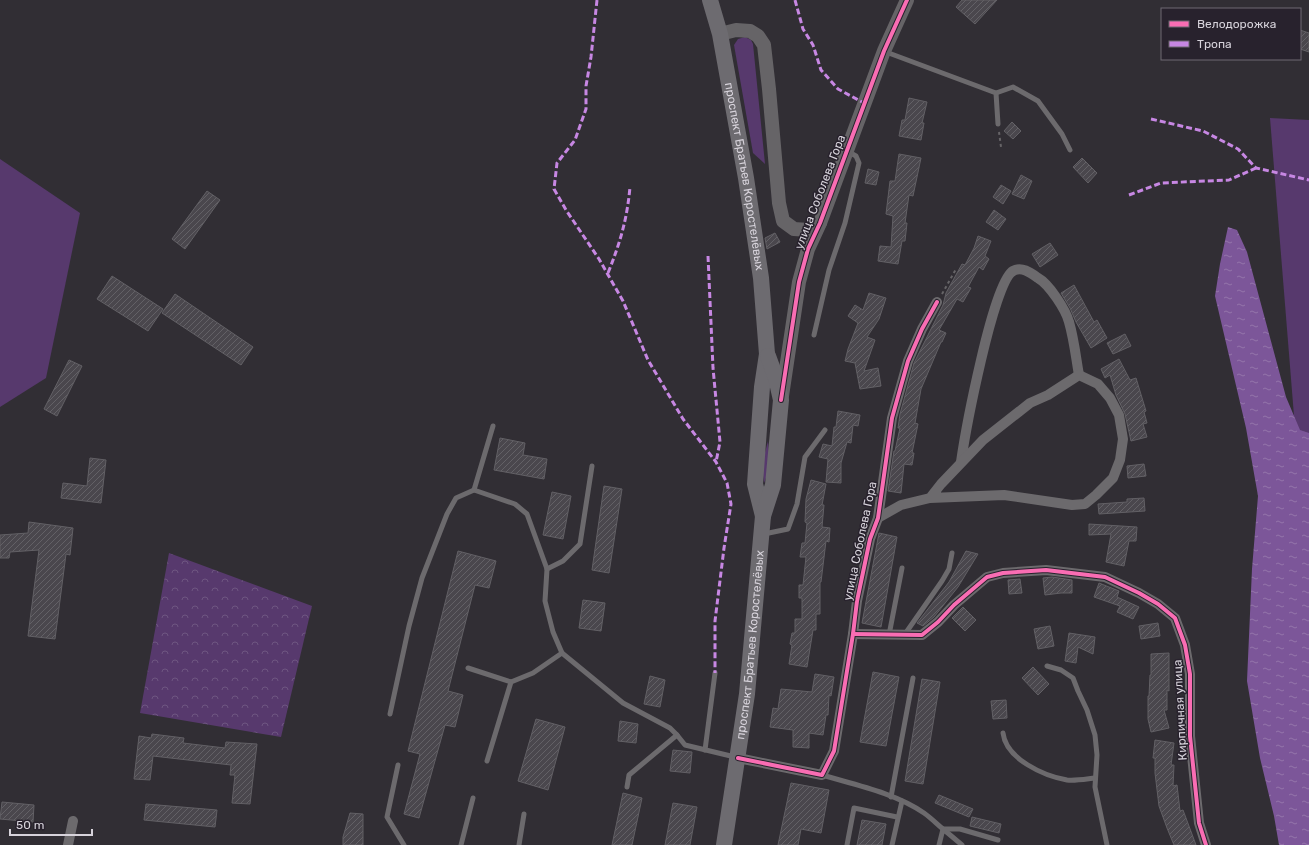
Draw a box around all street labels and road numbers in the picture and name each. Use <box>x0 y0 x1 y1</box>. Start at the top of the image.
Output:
street label: проспект Братьев Коростелёвых <box>722 81 767 272</box>
street label: улица Соболева Гора <box>792 133 848 251</box>
street label: улица Соболева Гора <box>841 480 879 602</box>
street label: проспект Братьев Коростелёвых <box>733 549 767 740</box>
street label: Кирпичная улица <box>1170 659 1190 761</box>

